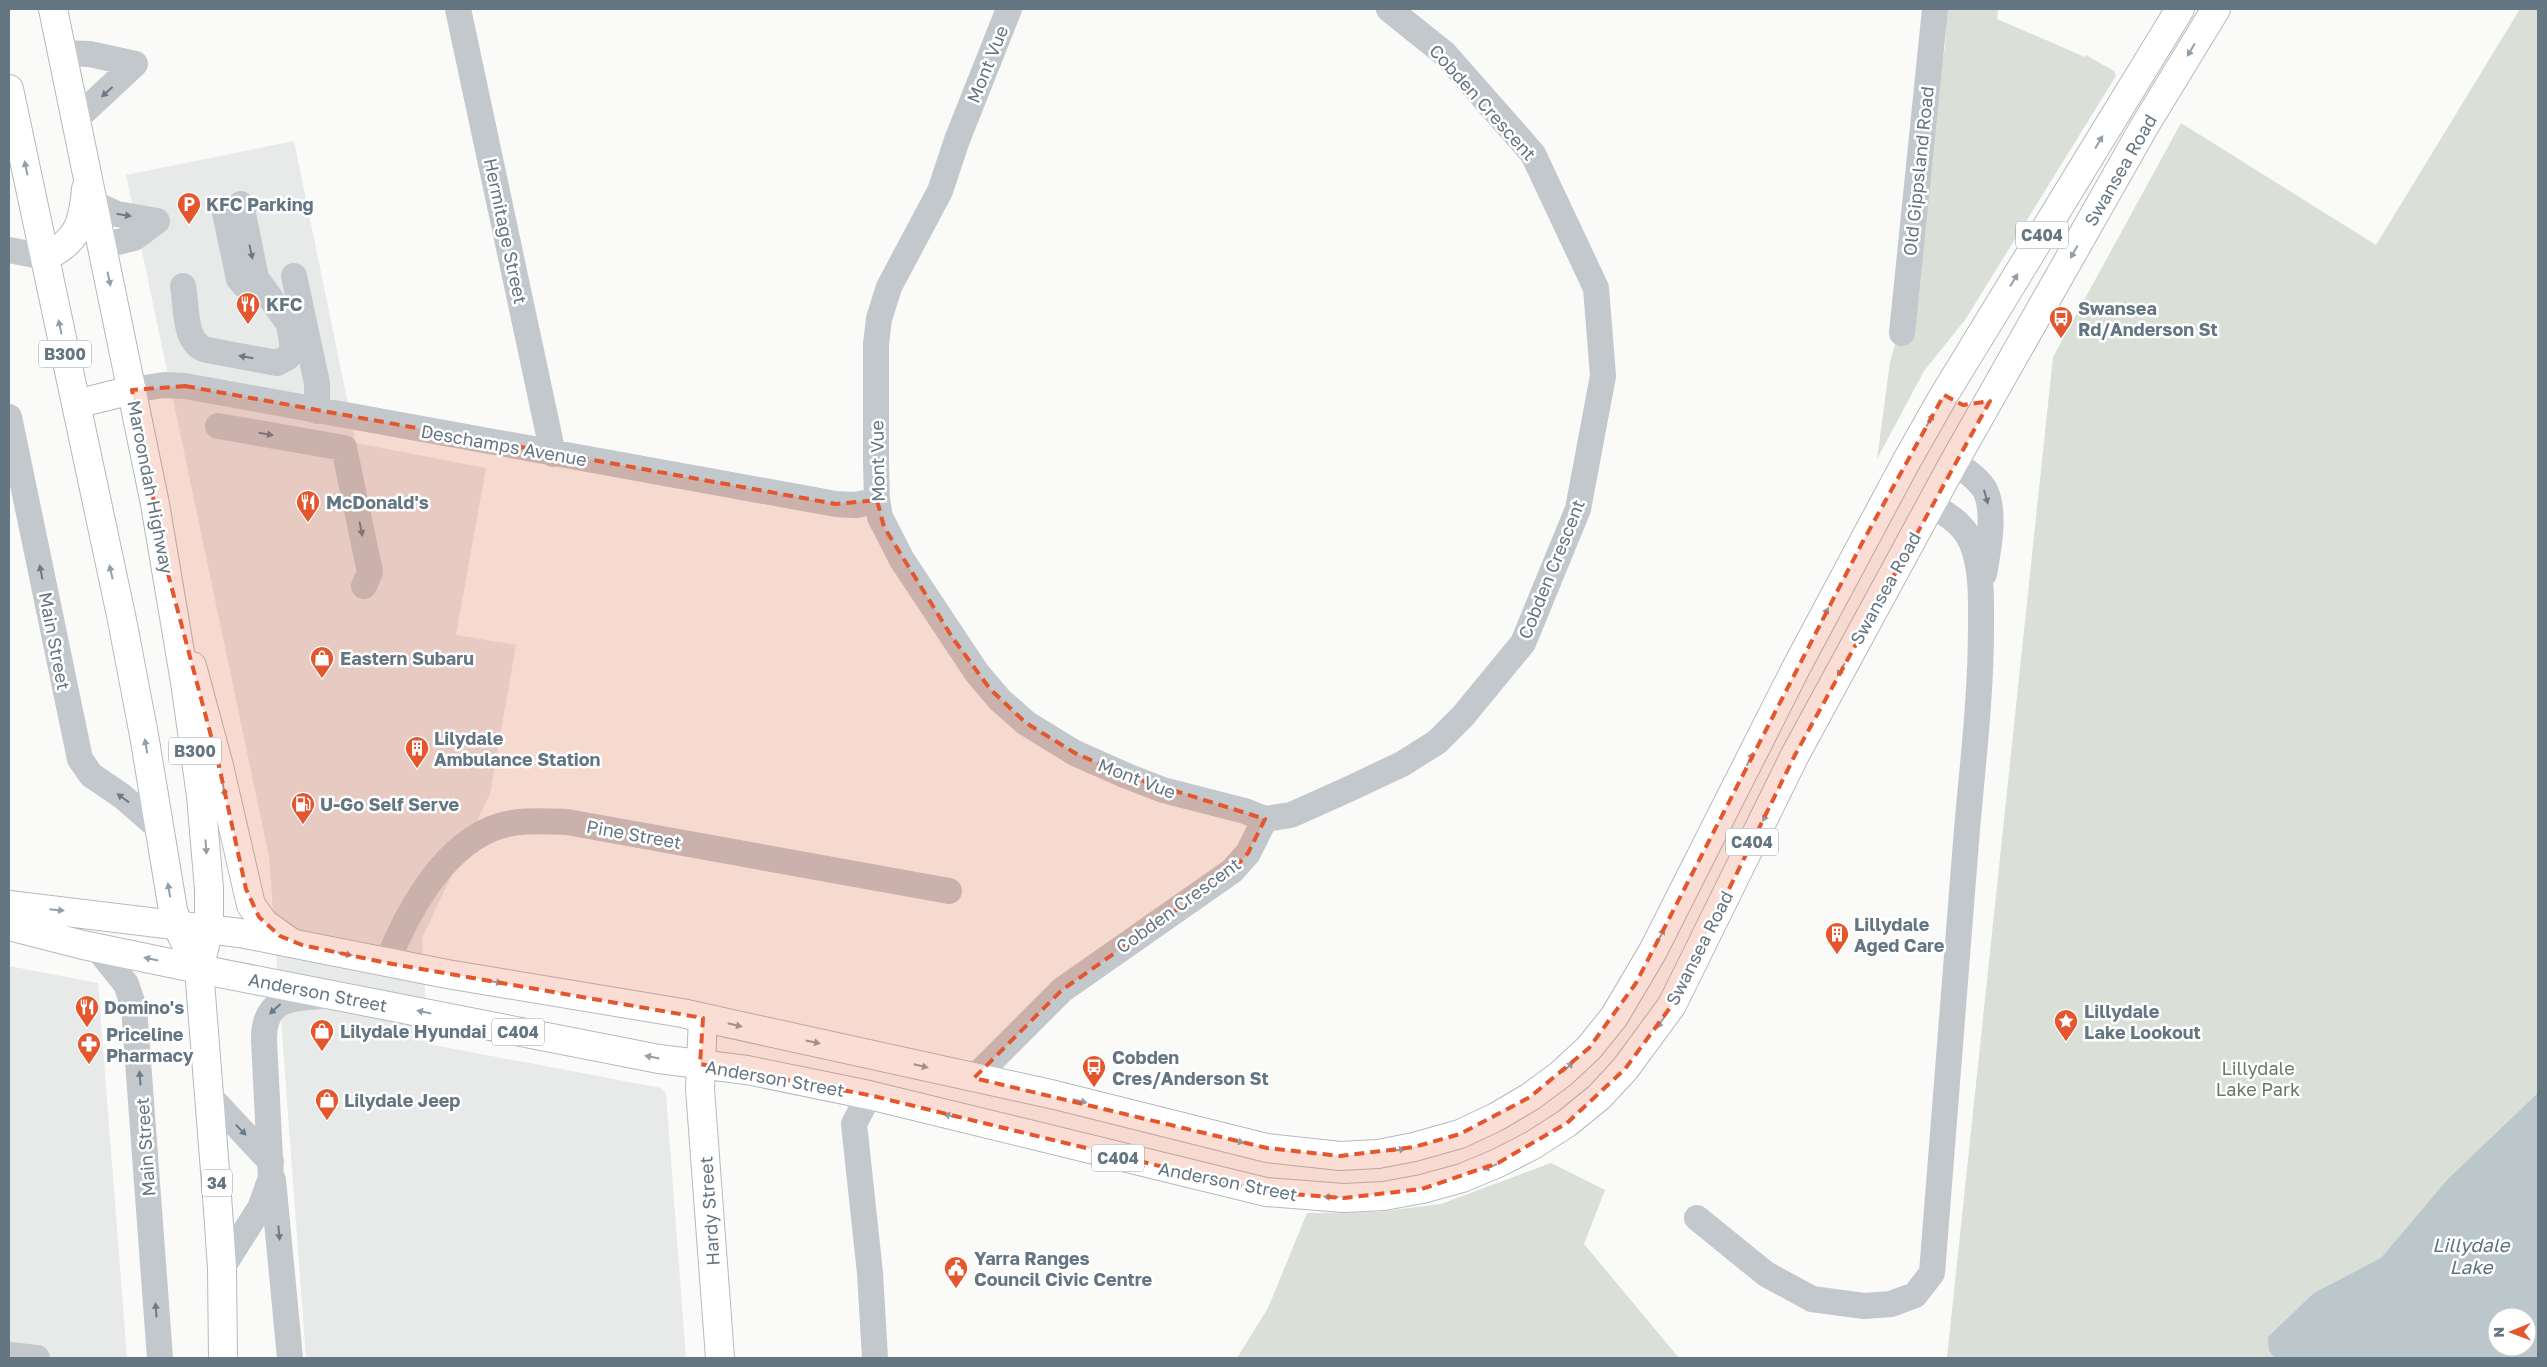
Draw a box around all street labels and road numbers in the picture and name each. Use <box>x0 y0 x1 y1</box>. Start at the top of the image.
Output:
street label: Mont Vue <box>962 22 1012 106</box>
street label: Cobden Crescent <box>1425 39 1541 165</box>
street label: Old Gippsland Road <box>1898 85 1938 257</box>
street label: Swansea Road <box>2079 110 2161 230</box>
street label: Hermitage Street <box>480 156 532 306</box>
road number: C404 <box>2016 222 2068 248</box>
road number: B300 <box>39 340 91 368</box>
street label: Maroondah Highway <box>123 398 179 576</box>
street label: Deschamps Avenue <box>419 420 589 470</box>
street label: Mont Vue <box>865 420 889 502</box>
street label: Cobden Crescent <box>1513 496 1589 642</box>
street label: Swansea Road <box>1845 528 1925 648</box>
street label: Main Street <box>35 590 75 692</box>
road number: B300 <box>169 738 221 764</box>
street label: Mont Vue <box>1095 753 1179 803</box>
street label: Pine Street <box>585 815 683 853</box>
road number: C404 <box>1726 829 1778 856</box>
street label: Cobden Crescent <box>1111 852 1245 958</box>
street label: Swansea Road <box>1661 887 1737 1009</box>
street label: Anderson Street <box>247 968 389 1016</box>
road number: C404 <box>492 1019 544 1046</box>
street label: Anderson Street <box>704 1055 846 1101</box>
street label: Main Street <box>131 1097 159 1197</box>
road number: C404 <box>1092 1144 1144 1172</box>
street label: Hardy Street <box>694 1156 724 1266</box>
street label: Anderson Street <box>1157 1157 1299 1205</box>
road number: 34 <box>202 1170 232 1196</box>

